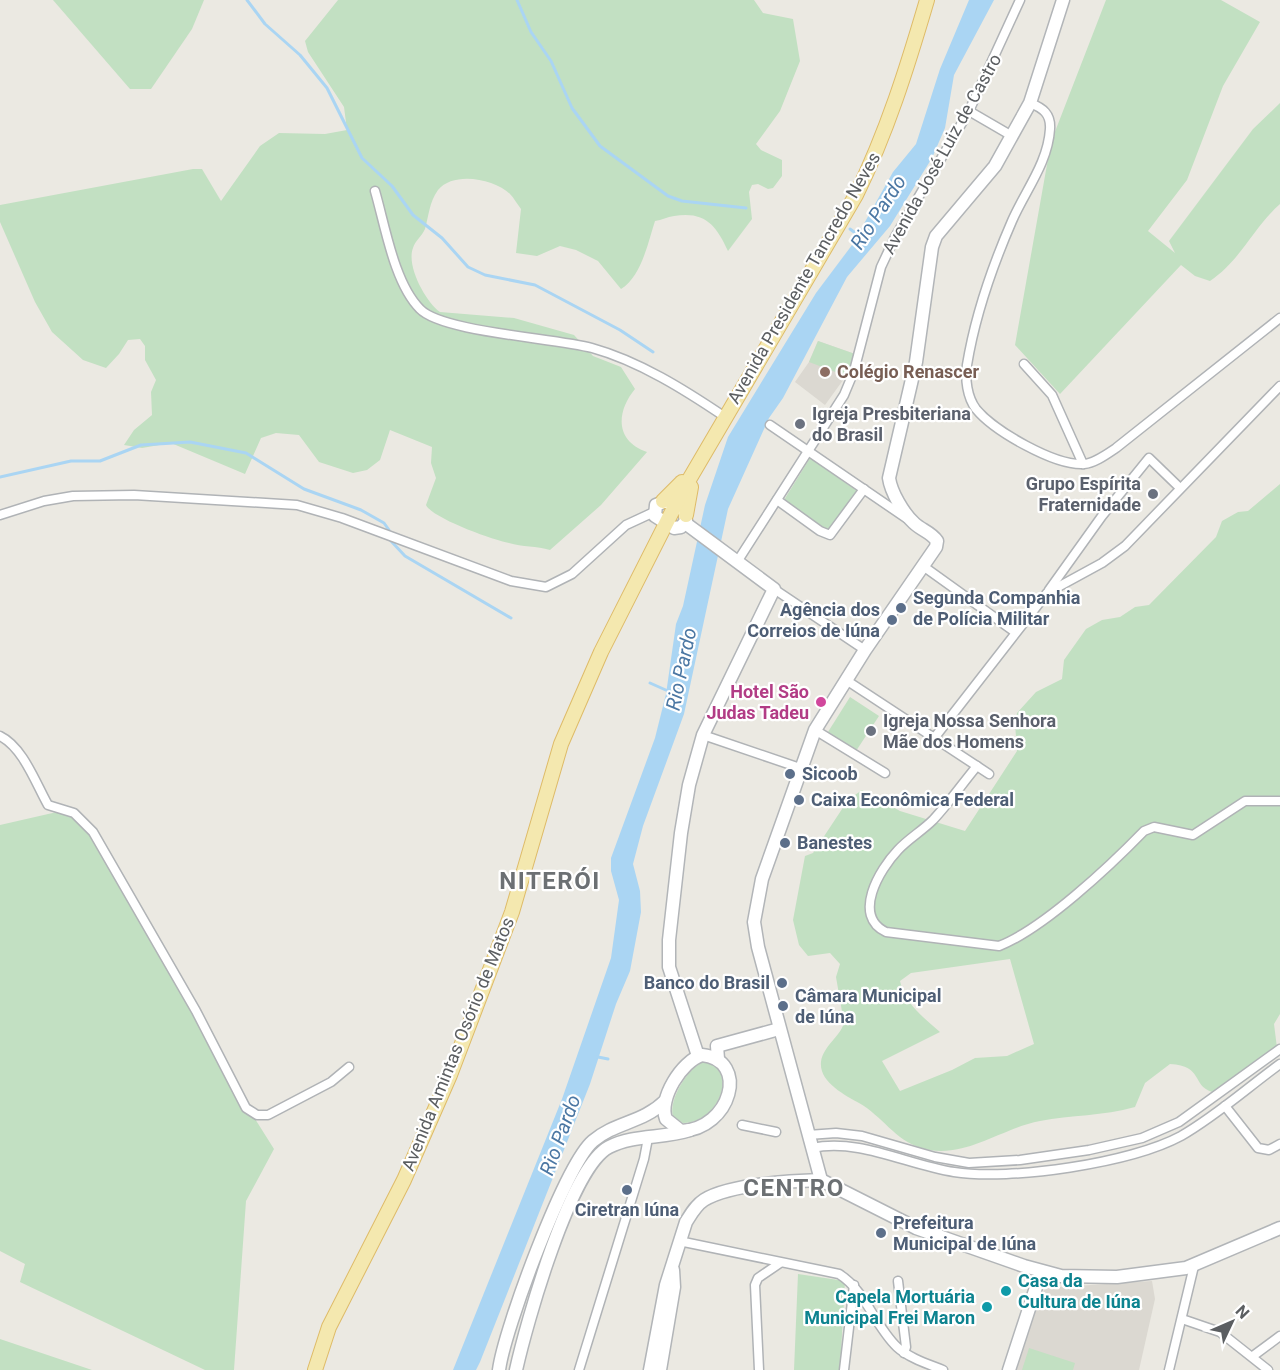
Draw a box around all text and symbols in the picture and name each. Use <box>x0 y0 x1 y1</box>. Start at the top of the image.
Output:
street label: Avenida José Luiz de Castro <box>878 50 1005 258</box>
street label: Avenida Presidente Tancredo Neves <box>723 148 884 407</box>
water label: Rio Pardo <box>845 170 911 254</box>
place label: Colégio Renascer <box>837 361 979 382</box>
marker: Colégio Renascer <box>818 365 832 379</box>
place label: Igreja Presbiteriana do Brasil <box>812 403 971 445</box>
marker: Igreja Presbiteriana do Brasil <box>793 417 807 431</box>
place label: Grupo Espírita Fraternidade <box>1026 473 1141 515</box>
marker: Grupo Espírita Fraternidade <box>1146 487 1160 501</box>
place label: Segunda Companhia de Polícia Militar <box>913 587 1081 629</box>
place label: Agência dos Correios de Iúna <box>747 599 880 641</box>
marker: Segunda Companhia de Polícia Militar <box>894 601 908 615</box>
marker: Agência dos Correios de Iúna <box>885 613 899 627</box>
water label: Rio Pardo <box>661 626 701 712</box>
place label: Hotel São Judas Tadeu <box>706 681 809 723</box>
marker: Hotel São Judas Tadeu <box>814 695 828 709</box>
place label: Igreja Nossa Senhora Mãe dos Homens <box>883 710 1056 752</box>
marker: Igreja Nossa Senhora Mãe dos Homens <box>864 724 878 738</box>
place label: Sicoob <box>802 763 858 784</box>
marker: Sicoob <box>783 767 797 781</box>
place label: Caixa Econômica Federal <box>811 789 1014 810</box>
marker: Caixa Econômica Federal <box>792 793 806 807</box>
place label: Banestes <box>797 832 872 853</box>
marker: Banestes <box>778 836 792 850</box>
district label: NITERÓI <box>499 867 601 895</box>
street label: Avenida Amintas Osório de Matos <box>397 914 518 1174</box>
place label: Banco do Brasil <box>644 972 770 993</box>
marker: Banco do Brasil <box>775 976 789 990</box>
place label: Câmara Municipal de Iúna <box>795 985 941 1027</box>
marker: Câmara Municipal de Iúna <box>776 999 790 1013</box>
water label: Rio Pardo <box>534 1092 586 1178</box>
district label: CENTRO <box>743 1174 845 1202</box>
marker: Ciretran Iúna <box>620 1183 634 1197</box>
place label: Ciretran Iúna <box>575 1199 680 1220</box>
place label: Prefeitura Municipal de Iúna <box>893 1212 1037 1254</box>
marker: Prefeitura Municipal de Iúna <box>874 1226 888 1240</box>
place label: Casa da Cultura de Iúna <box>1018 1270 1141 1312</box>
marker: Casa da Cultura de Iúna <box>999 1284 1013 1298</box>
place label: Capela Mortuária Municipal Frei Maron <box>804 1286 975 1328</box>
north arrow <box>1202 1292 1262 1352</box>
marker: Capela Mortuária Municipal Frei Maron <box>980 1300 994 1314</box>
text: N <box>1232 1301 1253 1323</box>

